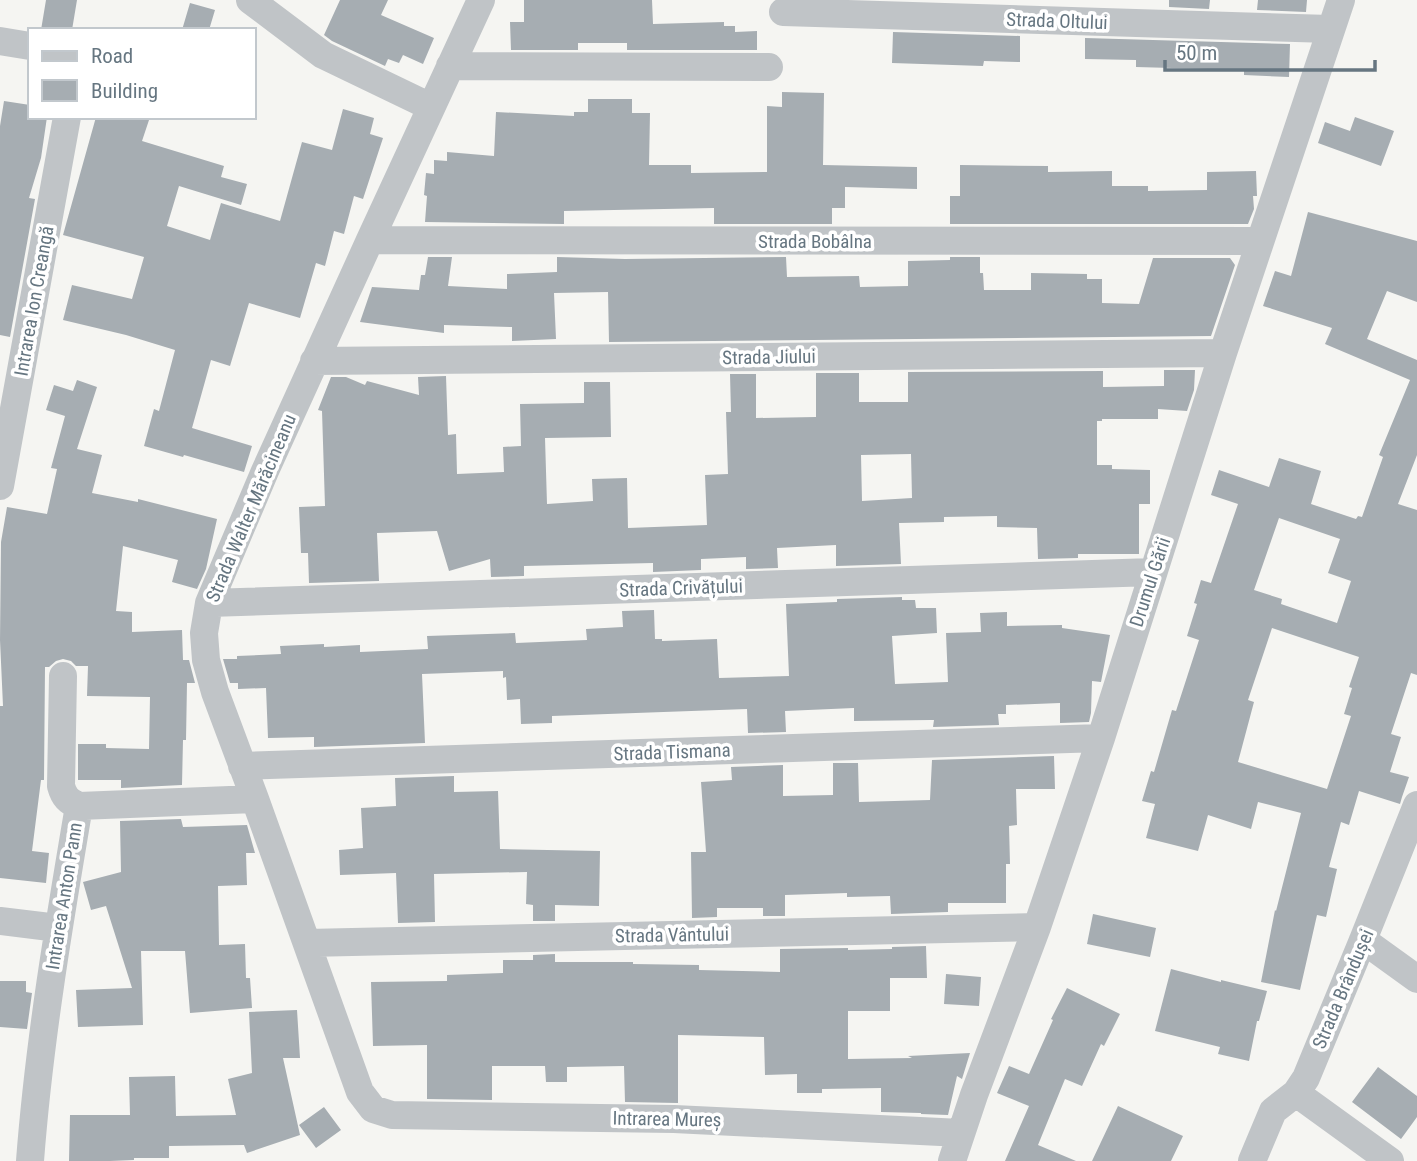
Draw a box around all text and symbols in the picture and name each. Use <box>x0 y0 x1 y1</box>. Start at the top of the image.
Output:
street label: Strada Oltului <box>1006 8 1108 34</box>
legend <box>28 28 256 119</box>
scale bar <box>1165 28 1375 72</box>
text: 50 m <box>1176 41 1217 65</box>
text: Road <box>91 44 133 68</box>
text: Building <box>91 79 158 103</box>
street label: Intrarea Ion Creangă <box>9 224 59 378</box>
street label: Strada Bobâlna <box>758 230 872 253</box>
street label: Strada Jiului <box>722 345 816 369</box>
street label: Strada Walter Mărăcineanu <box>201 411 301 605</box>
street label: Drumul Gării <box>1125 534 1175 630</box>
street label: Strada Crivățului <box>619 574 743 602</box>
street label: Strada Tismana <box>613 738 731 766</box>
street label: Intrarea Anton Pann <box>41 821 87 971</box>
street label: Strada Vântului <box>615 923 729 947</box>
street label: Strada Brândușei <box>1307 926 1379 1052</box>
street label: Intrarea Mureș <box>612 1107 722 1131</box>

